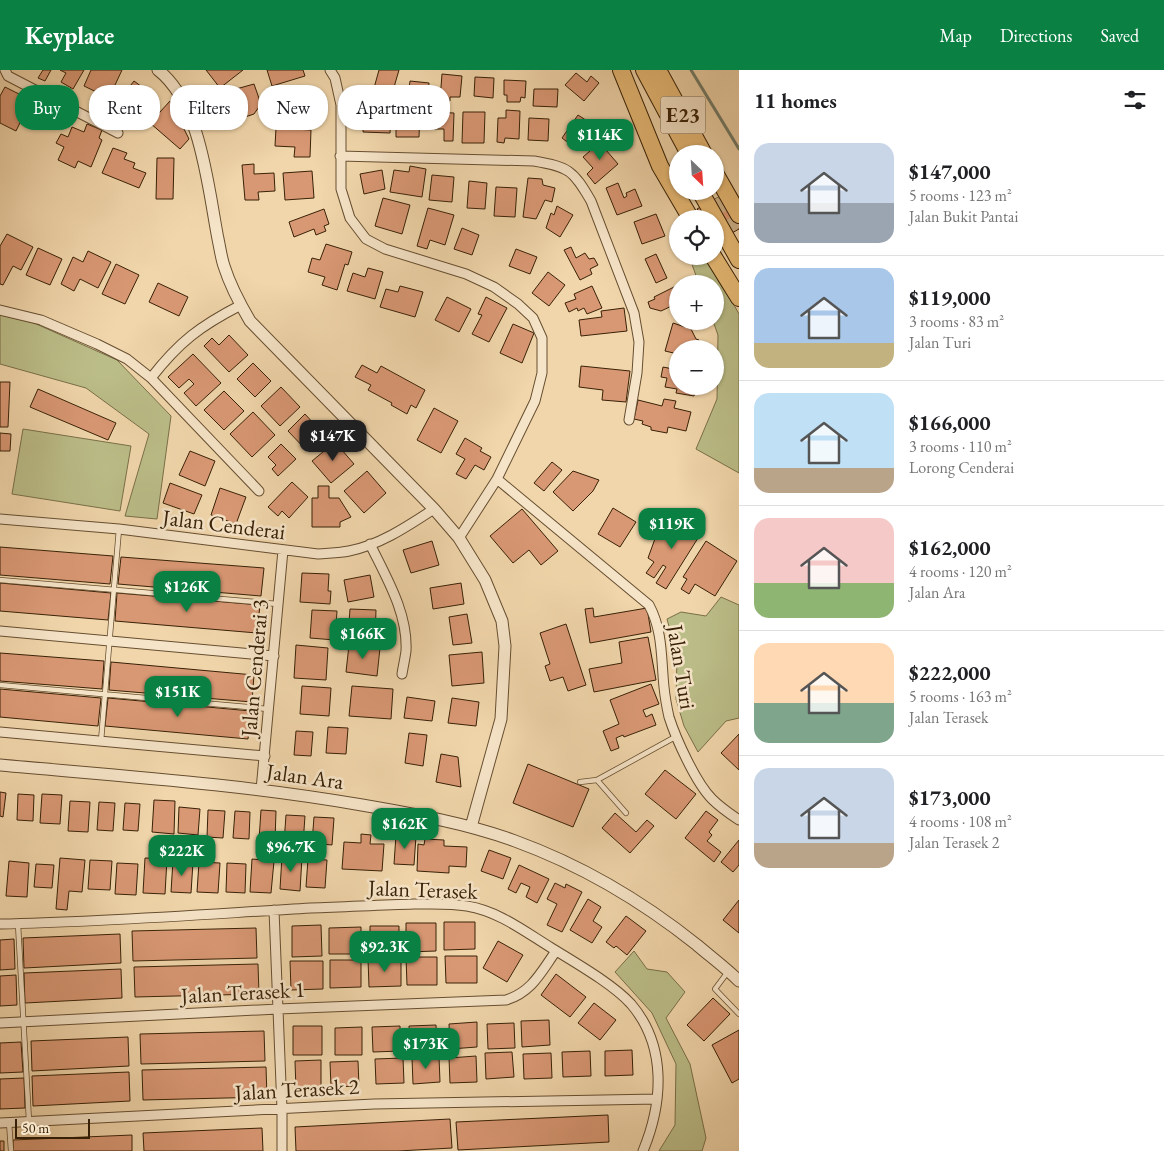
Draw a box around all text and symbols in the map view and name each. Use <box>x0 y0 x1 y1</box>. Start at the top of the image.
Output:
text: Keyplace <box>25 20 114 51</box>
text: Map <box>940 24 972 47</box>
text: Directions <box>1000 24 1072 47</box>
text: Saved <box>1100 24 1139 47</box>
chip: Buy <box>15 85 79 130</box>
chip: Rent <box>89 85 160 130</box>
chip: Filters <box>170 85 248 130</box>
chip: New <box>258 85 328 130</box>
chip: Apartment <box>338 85 450 130</box>
icon: filters <box>1121 86 1149 114</box>
text: 11 homes <box>754 87 837 114</box>
road number: E23 <box>660 96 706 134</box>
pin: $114K <box>565 118 635 161</box>
text: $114K <box>578 124 622 145</box>
north arrow <box>669 145 724 200</box>
map controls <box>669 145 724 395</box>
text: $147,000 <box>909 158 991 185</box>
icon: home <box>794 163 854 223</box>
text: 5 rooms · 123 m² <box>909 185 1012 206</box>
text: Jalan Bukit Pantai <box>909 206 1018 227</box>
button: locate <box>669 210 724 265</box>
button: + <box>669 275 724 330</box>
text: $119,000 <box>909 284 991 311</box>
icon: home <box>794 288 854 348</box>
text: 3 rooms · 83 m² <box>909 311 1004 332</box>
text: Jalan Turi <box>909 332 971 353</box>
button: − <box>669 340 724 395</box>
text: $166,000 <box>909 409 991 436</box>
icon: home <box>794 413 854 473</box>
pin: $147K <box>298 420 368 462</box>
text: $147K <box>311 425 355 446</box>
text: 3 rooms · 110 m² <box>909 436 1012 457</box>
text: Lorong Cenderai <box>909 457 1014 478</box>
street label: Jalan Cenderai <box>159 502 287 546</box>
pin: $119K <box>637 508 707 550</box>
text: $119K <box>650 513 694 534</box>
text: $162,000 <box>909 534 991 561</box>
icon: home <box>794 538 854 598</box>
text: 4 rooms · 120 m² <box>909 561 1012 582</box>
pin: $126K <box>152 570 222 613</box>
text: $126K <box>165 576 209 597</box>
text: Jalan Ara <box>909 582 966 603</box>
street label: Jalan Cenderai 3 <box>234 598 275 740</box>
pin: $166K <box>328 618 398 660</box>
street label: Jalan Turi <box>660 621 703 712</box>
text: $166K <box>341 623 385 644</box>
text: $222,000 <box>909 659 991 686</box>
icon: home <box>794 663 854 723</box>
pin: $151K <box>143 676 213 718</box>
text: $151K <box>156 681 200 702</box>
text: 5 rooms · 163 m² <box>909 686 1012 707</box>
text: Jalan Terasek <box>909 707 989 728</box>
street label: Jalan Ara <box>262 756 346 796</box>
text: $173,000 <box>909 784 991 811</box>
icon: home <box>794 788 854 848</box>
pin: $162K <box>370 808 440 850</box>
text: 4 rooms · 108 m² <box>909 811 1012 832</box>
text: $162K <box>383 813 427 834</box>
pin: $96.7K <box>250 830 332 873</box>
text: Jalan Terasek 2 <box>909 832 1000 853</box>
pin: $222K <box>147 834 217 877</box>
text: $96.7K <box>267 836 315 857</box>
text: $222K <box>160 840 204 861</box>
street label: Jalan Terasek <box>366 873 479 906</box>
pin: $92.3K <box>344 930 426 973</box>
text: $92.3K <box>361 936 409 957</box>
street label: Jalan Terasek 1 <box>178 975 306 1010</box>
pin: $173K <box>391 1028 461 1070</box>
text: $173K <box>404 1033 448 1054</box>
street label: Jalan Terasek 2 <box>232 1072 360 1107</box>
scale bar <box>15 1116 90 1139</box>
text: 50 m <box>22 1119 49 1137</box>

